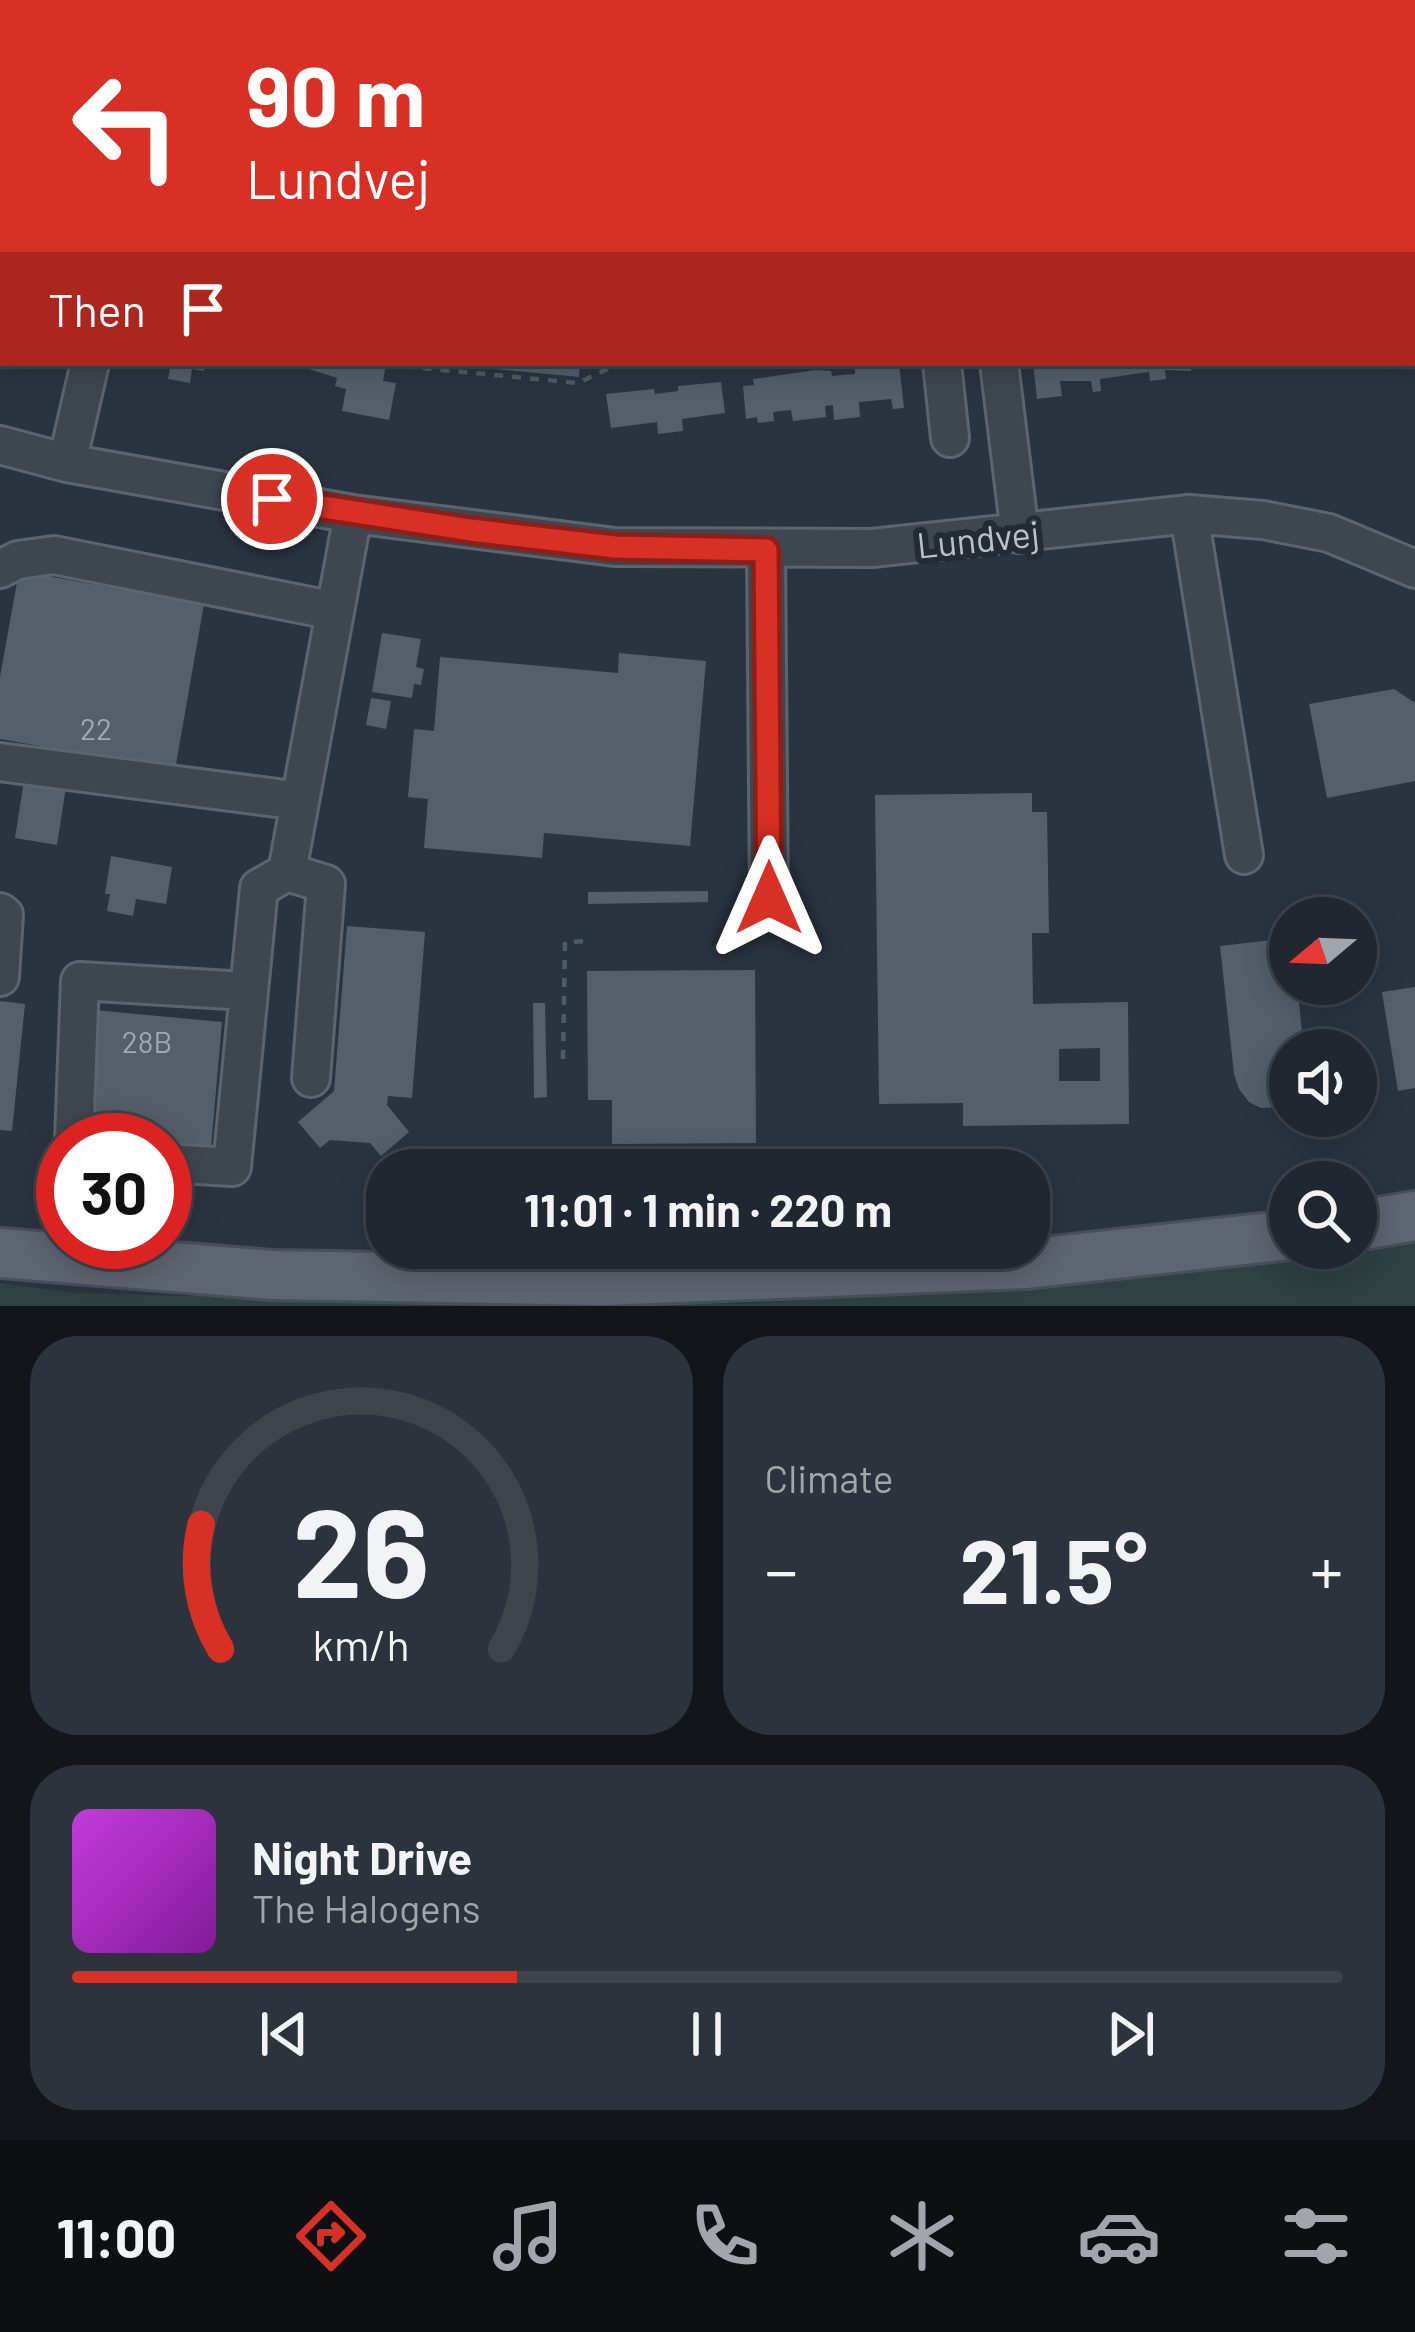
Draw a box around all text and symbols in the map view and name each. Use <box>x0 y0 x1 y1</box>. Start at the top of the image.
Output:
text: 90 m <box>246 43 425 144</box>
icon: left <box>48 48 204 204</box>
text: Lundvej <box>246 145 431 210</box>
icon: arrive <box>170 276 236 342</box>
text: Then <box>48 282 146 336</box>
pin <box>221 448 323 550</box>
icon: arrive <box>239 466 305 532</box>
street label: Lundvej <box>915 510 1041 566</box>
house number: 22 <box>80 710 112 746</box>
position arrow <box>706 835 832 961</box>
north arrow <box>1269 897 1377 1005</box>
map controls <box>1269 897 1377 1269</box>
house number: 28B <box>122 1023 172 1059</box>
button: sound <box>1269 1029 1377 1137</box>
speed limit sign: 30 <box>36 1113 192 1269</box>
button: search <box>1269 1161 1377 1269</box>
text: 11:01 · 1 min · 220 m <box>524 1182 892 1236</box>
text: Climate <box>765 1454 894 1501</box>
text: 26 <box>293 1473 430 1623</box>
text: 21.5° <box>960 1514 1148 1622</box>
text: − <box>765 1529 798 1608</box>
text: + <box>1310 1529 1343 1608</box>
text: km/h <box>313 1617 410 1669</box>
text: Night Drive <box>252 1830 472 1884</box>
text: The Halogens <box>252 1884 481 1931</box>
icon: previous <box>251 2001 317 2067</box>
icon: pause <box>674 2001 740 2067</box>
icon: next <box>1098 2001 1164 2067</box>
icon: directions <box>289 2194 373 2278</box>
icon: music <box>486 2194 570 2278</box>
icon: phone <box>683 2194 767 2278</box>
icon: climate <box>880 2194 964 2278</box>
icon: car <box>1077 2194 1161 2278</box>
icon: filters <box>1274 2194 1358 2278</box>
text: 11:00 <box>57 2204 176 2269</box>

